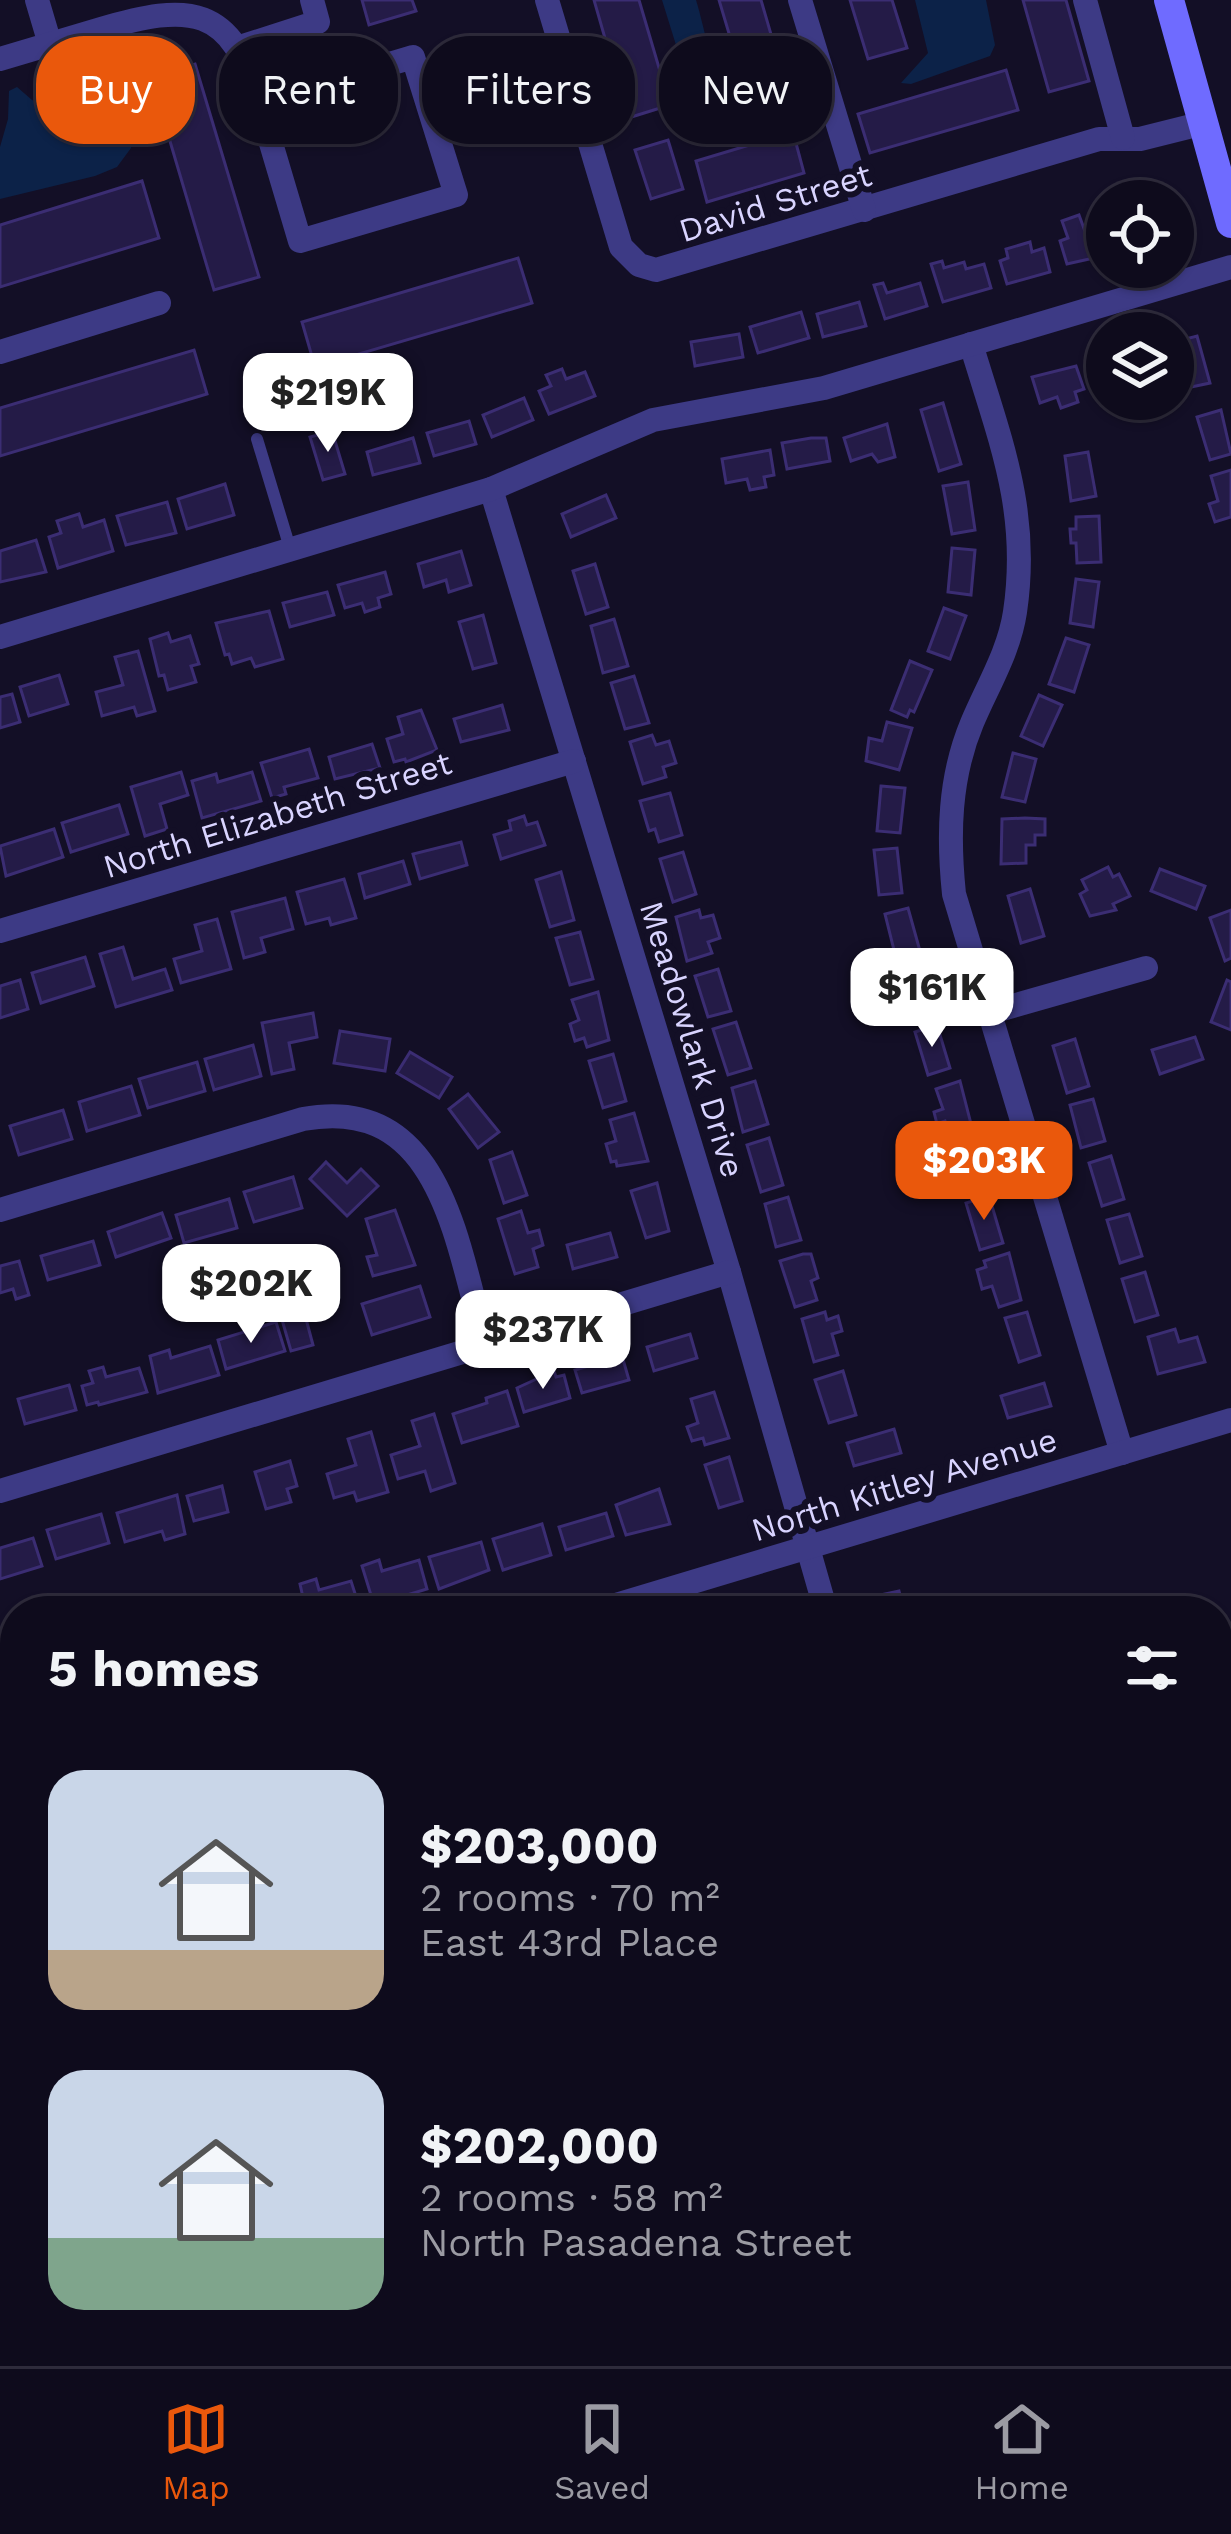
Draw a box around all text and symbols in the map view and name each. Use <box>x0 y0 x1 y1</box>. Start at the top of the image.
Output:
chip: Buy <box>36 36 195 144</box>
chip: Rent <box>219 36 398 144</box>
chip: Filters <box>422 36 635 144</box>
chip: New <box>659 36 832 144</box>
street label: David Street <box>674 155 876 250</box>
map controls <box>1086 180 1194 420</box>
button: locate <box>1086 180 1194 288</box>
button: layers <box>1086 312 1194 420</box>
pin: $219K <box>244 353 412 455</box>
text: $219K <box>270 369 386 414</box>
street label: North Elizabeth Street <box>98 743 456 886</box>
street label: Meadowlark Drive <box>632 896 753 1182</box>
pin: $161K <box>848 948 1016 1050</box>
text: $161K <box>878 964 986 1009</box>
pin: $203K <box>900 1121 1068 1223</box>
text: $203K <box>922 1137 1046 1182</box>
pin: $202K <box>167 1244 335 1346</box>
text: $202K <box>189 1260 313 1305</box>
pin: $237K <box>459 1290 627 1392</box>
text: $237K <box>482 1306 604 1351</box>
street label: North Kitley Avenue <box>747 1419 1062 1549</box>
icon: filters <box>1119 1635 1185 1701</box>
text: 5 homes <box>48 1639 259 1698</box>
text: $203,000 <box>420 1816 659 1875</box>
icon: home <box>144 1818 288 1962</box>
text: 2 rooms · 70 m² <box>420 1875 720 1920</box>
text: East 43rd Place <box>420 1920 719 1965</box>
text: $202,000 <box>420 2116 659 2175</box>
icon: home <box>144 2118 288 2262</box>
text: 2 rooms · 58 m² <box>420 2175 723 2220</box>
text: North Pasadena Street <box>420 2220 852 2265</box>
tab: Map <box>162 2396 230 2507</box>
tab: Saved <box>554 2396 650 2507</box>
tab: Home <box>974 2396 1069 2507</box>

